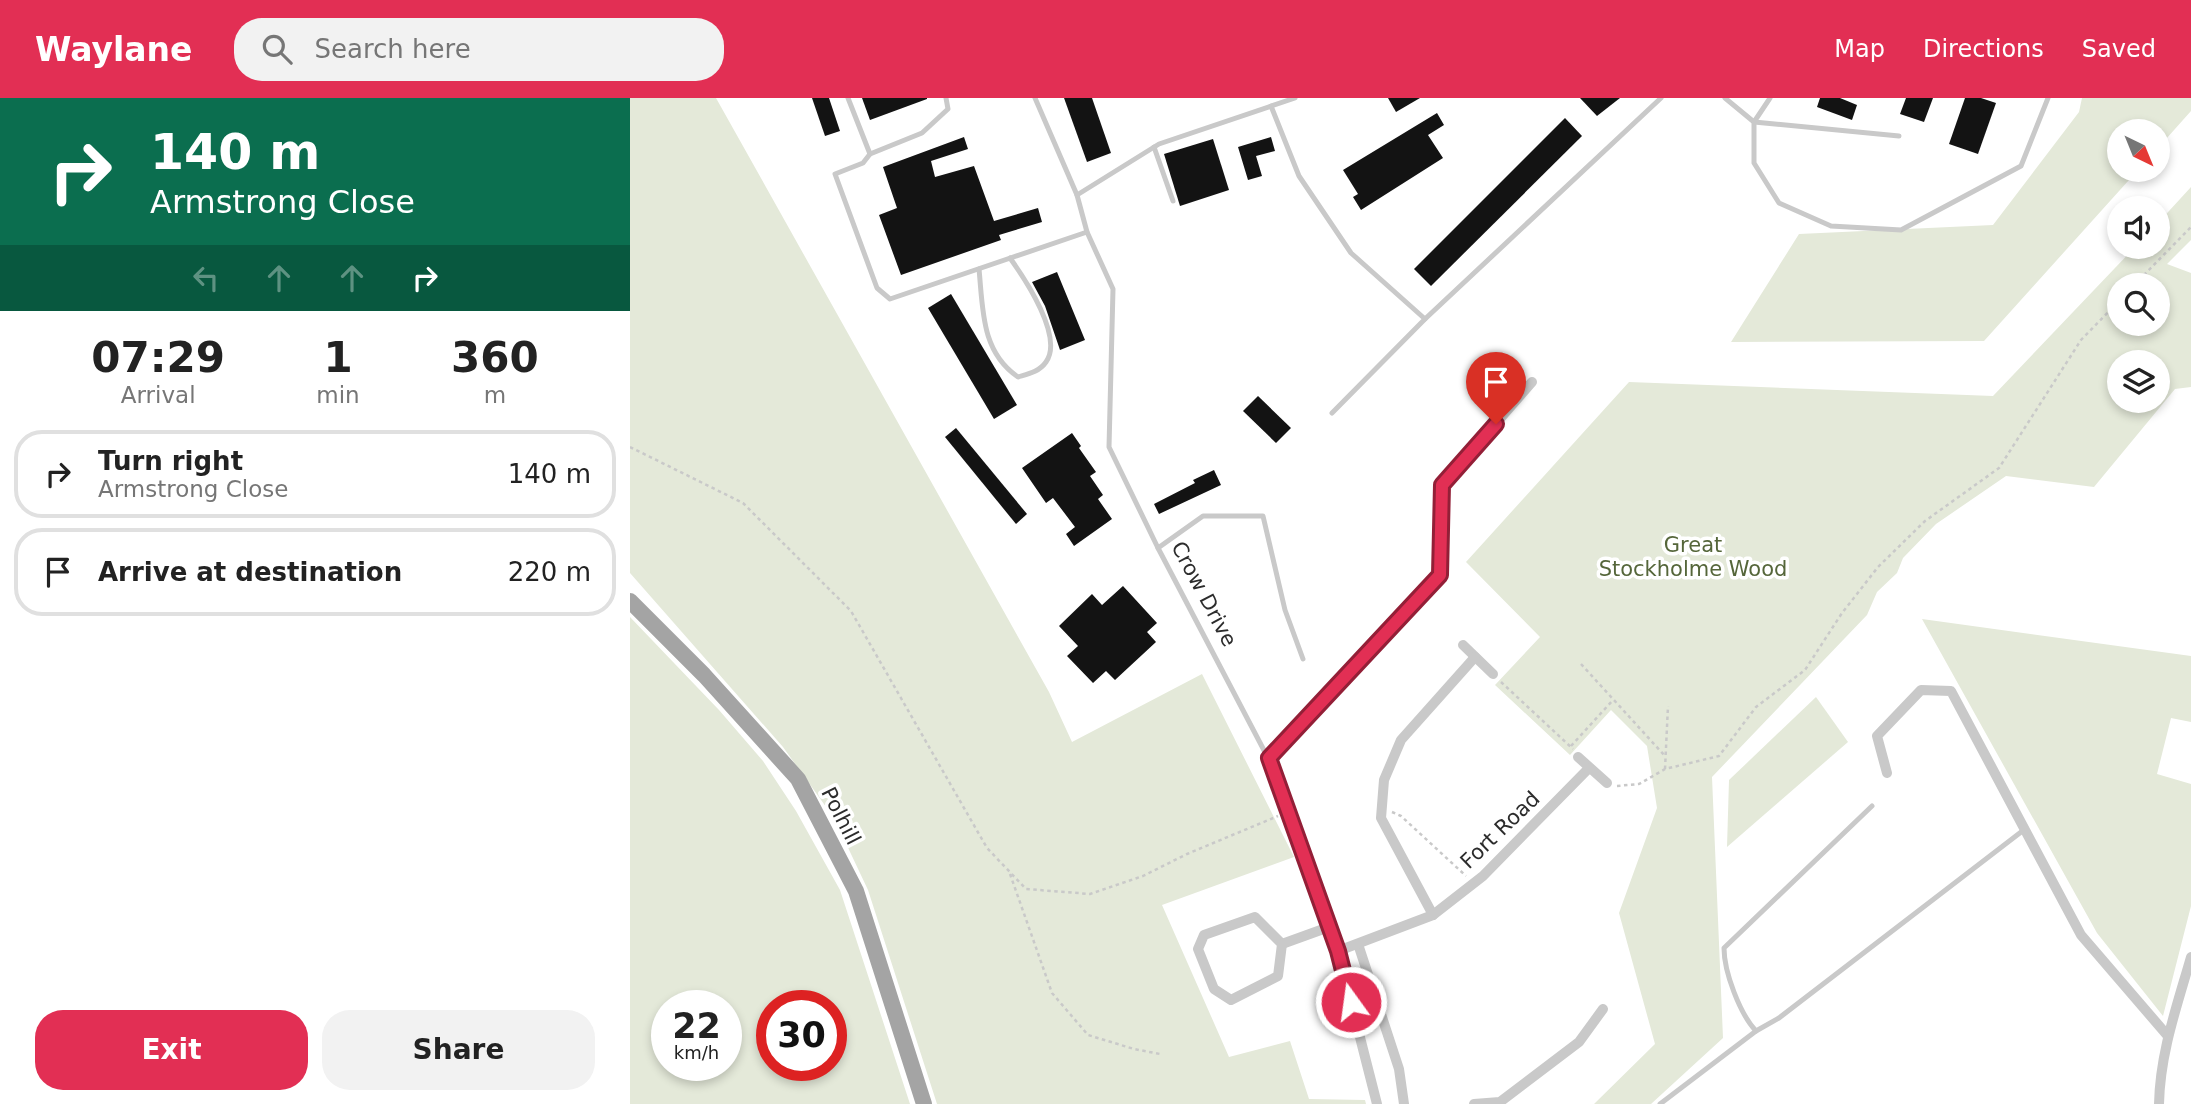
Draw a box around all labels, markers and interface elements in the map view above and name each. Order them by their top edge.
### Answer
search box [234,18,724,81]
text: Waylane [35,30,192,69]
icon: search [258,30,296,68]
text: Search here [314,34,471,64]
text: Map [1834,35,1885,63]
text: Directions [1923,35,2044,63]
text: Saved [2082,35,2156,63]
north arrow [2107,119,2170,182]
map controls [2107,119,2170,413]
text: 140 m [150,124,320,181]
icon: right [35,126,126,217]
text: Armstrong Close [150,183,415,221]
button: sound [2107,196,2170,259]
icon: left [187,259,225,297]
icon: ahead [260,259,298,297]
icon: ahead [333,259,371,297]
icon: right [406,259,444,297]
button: search [2107,273,2170,336]
text: 07:29 [91,333,225,382]
text: 1 [323,333,353,382]
text: 360 [451,333,539,382]
button: layers [2107,350,2170,413]
pin [1466,352,1526,424]
icon: arrive [1477,363,1515,401]
text: Arrival [121,382,196,408]
text: min [316,382,360,408]
text: m [484,382,506,408]
text: Turn right [98,446,243,476]
icon: right [39,455,77,493]
text: 140 m [508,459,591,489]
text: Armstrong Close [98,476,288,502]
park label: Great Stockholme Wood [1599,533,1787,581]
street label: Crow Drive [1166,537,1242,651]
icon: arrive [39,553,77,591]
text: Arrive at destination [98,557,402,587]
text: 220 m [508,557,591,587]
street label: Polhill [816,783,866,849]
street label: Fort Road [1456,786,1544,874]
position arrow [1314,965,1388,1039]
speed limit sign: 30 [756,990,847,1081]
text: 22 [672,1006,721,1046]
button: Exit [35,1010,308,1090]
button: Share [322,1010,595,1090]
text: km/h [674,1042,719,1063]

